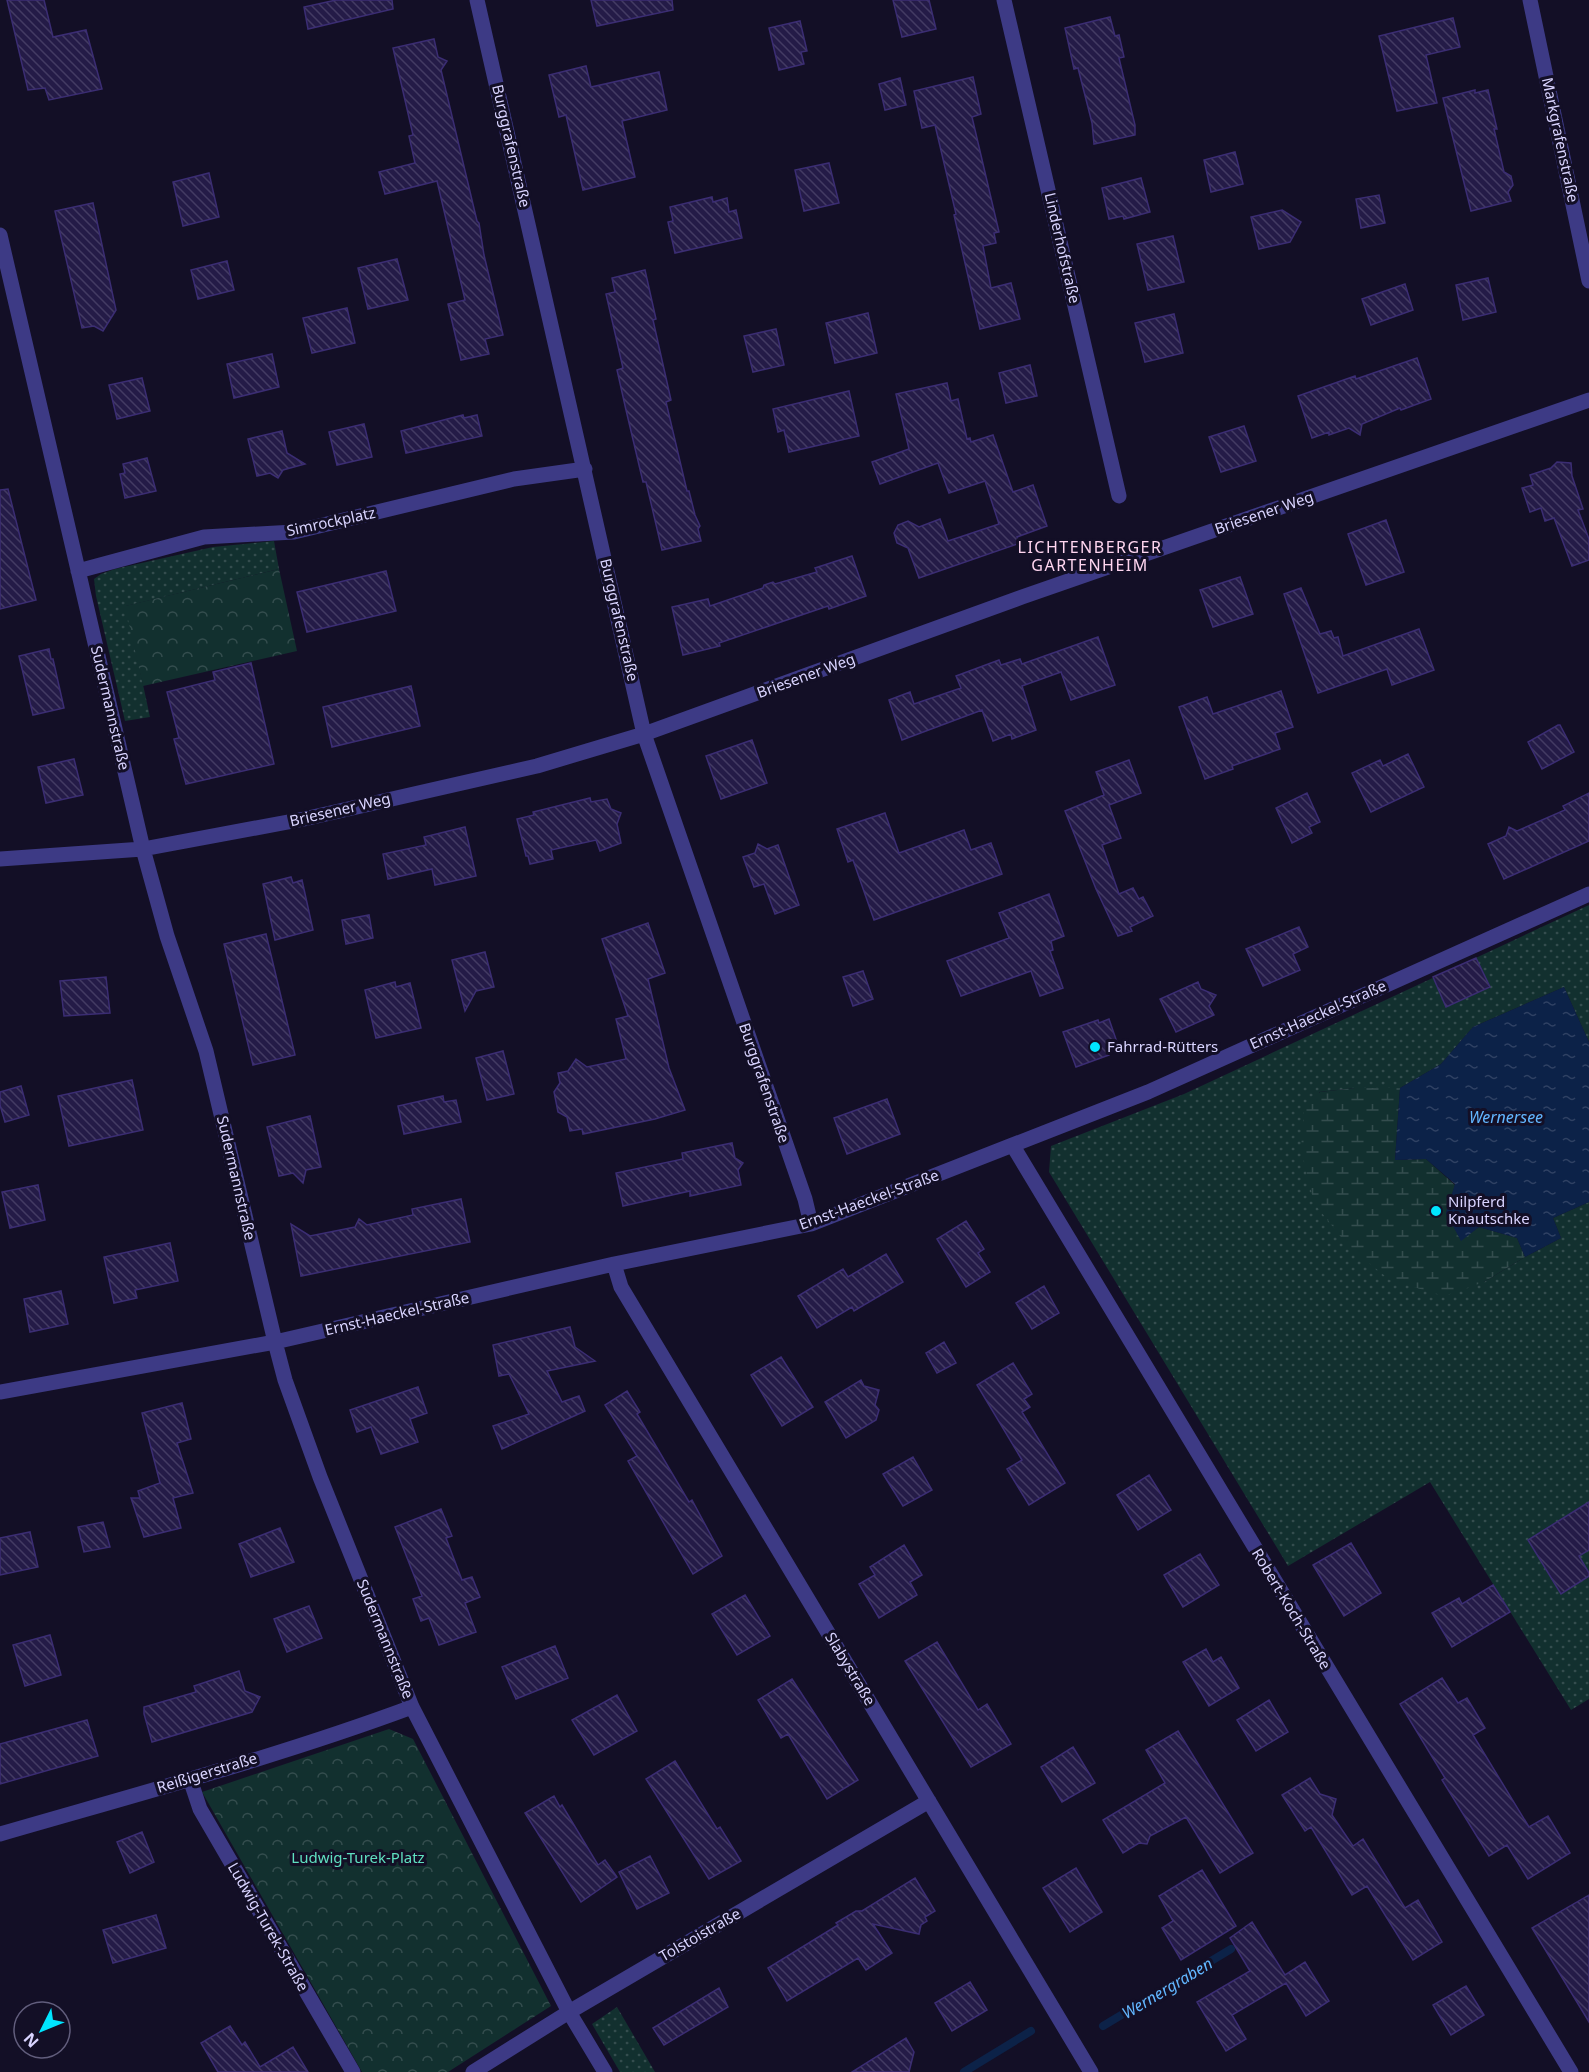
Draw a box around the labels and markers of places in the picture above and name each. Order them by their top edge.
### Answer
place label: Fahrrad-Rütters [1107,1036,1218,1056]
marker: Fahrrad-Rütters [1088,1040,1102,1054]
place label: Nilpferd Knautschke [1448,1191,1530,1228]
marker: Nilpferd Knautschke [1429,1204,1443,1218]

